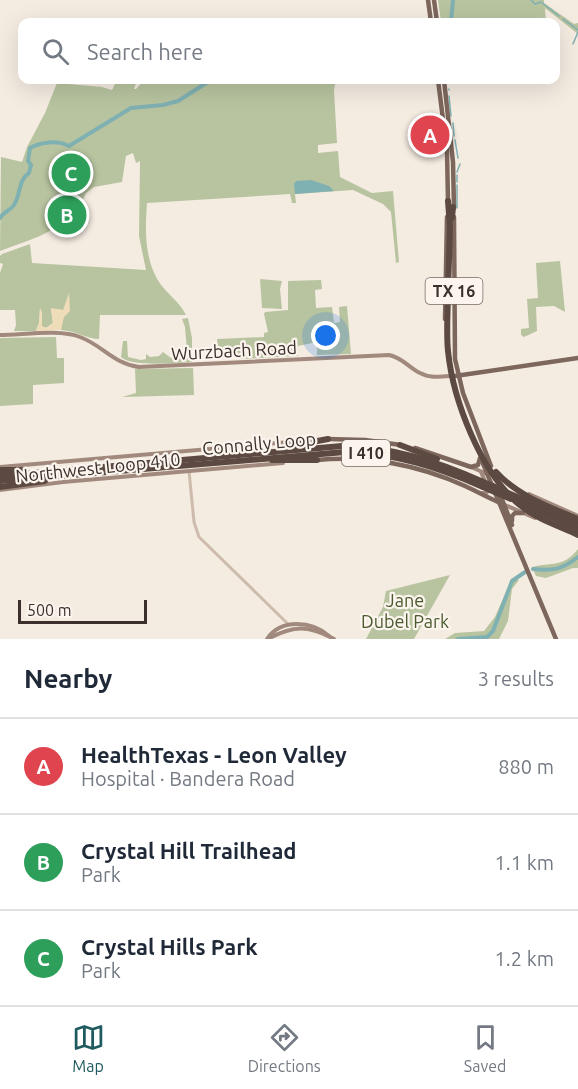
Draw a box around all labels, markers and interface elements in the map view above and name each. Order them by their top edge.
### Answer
search box [18,18,560,84]
icon: search [39,35,72,68]
text: Search here [87,39,203,64]
pin: A [410,112,450,158]
pin: C [52,150,90,195]
pin: B [48,192,86,238]
road number: TX 16 [426,278,482,304]
your location [311,321,340,350]
street label: Wurzbach Road [171,337,297,363]
street label: Connally Loop [201,428,317,458]
road number: I 410 [342,440,390,466]
street label: Northwest Loop 410 [15,448,181,486]
park label: Jane Dubel Park [361,590,449,631]
scale bar [18,597,147,624]
text: 500 m [27,601,72,619]
text: Nearby [24,664,112,693]
text: 3 results [478,667,554,690]
text: HealthTexas - Leon Valley [81,742,347,767]
text: A [36,755,51,778]
text: 880 m [498,755,554,778]
text: Hospital · Bandera Road [81,767,295,790]
text: Crystal Hill Trailhead [81,838,297,863]
text: B [37,851,50,874]
text: 1.1 km [495,851,554,874]
text: Park [81,863,121,886]
text: Crystal Hills Park [81,934,258,959]
text: C [37,947,50,970]
text: 1.2 km [495,947,554,970]
text: Park [81,959,121,982]
tab: Map [72,1021,105,1075]
tab: Directions [248,1021,321,1075]
tab: Saved [464,1021,506,1075]

